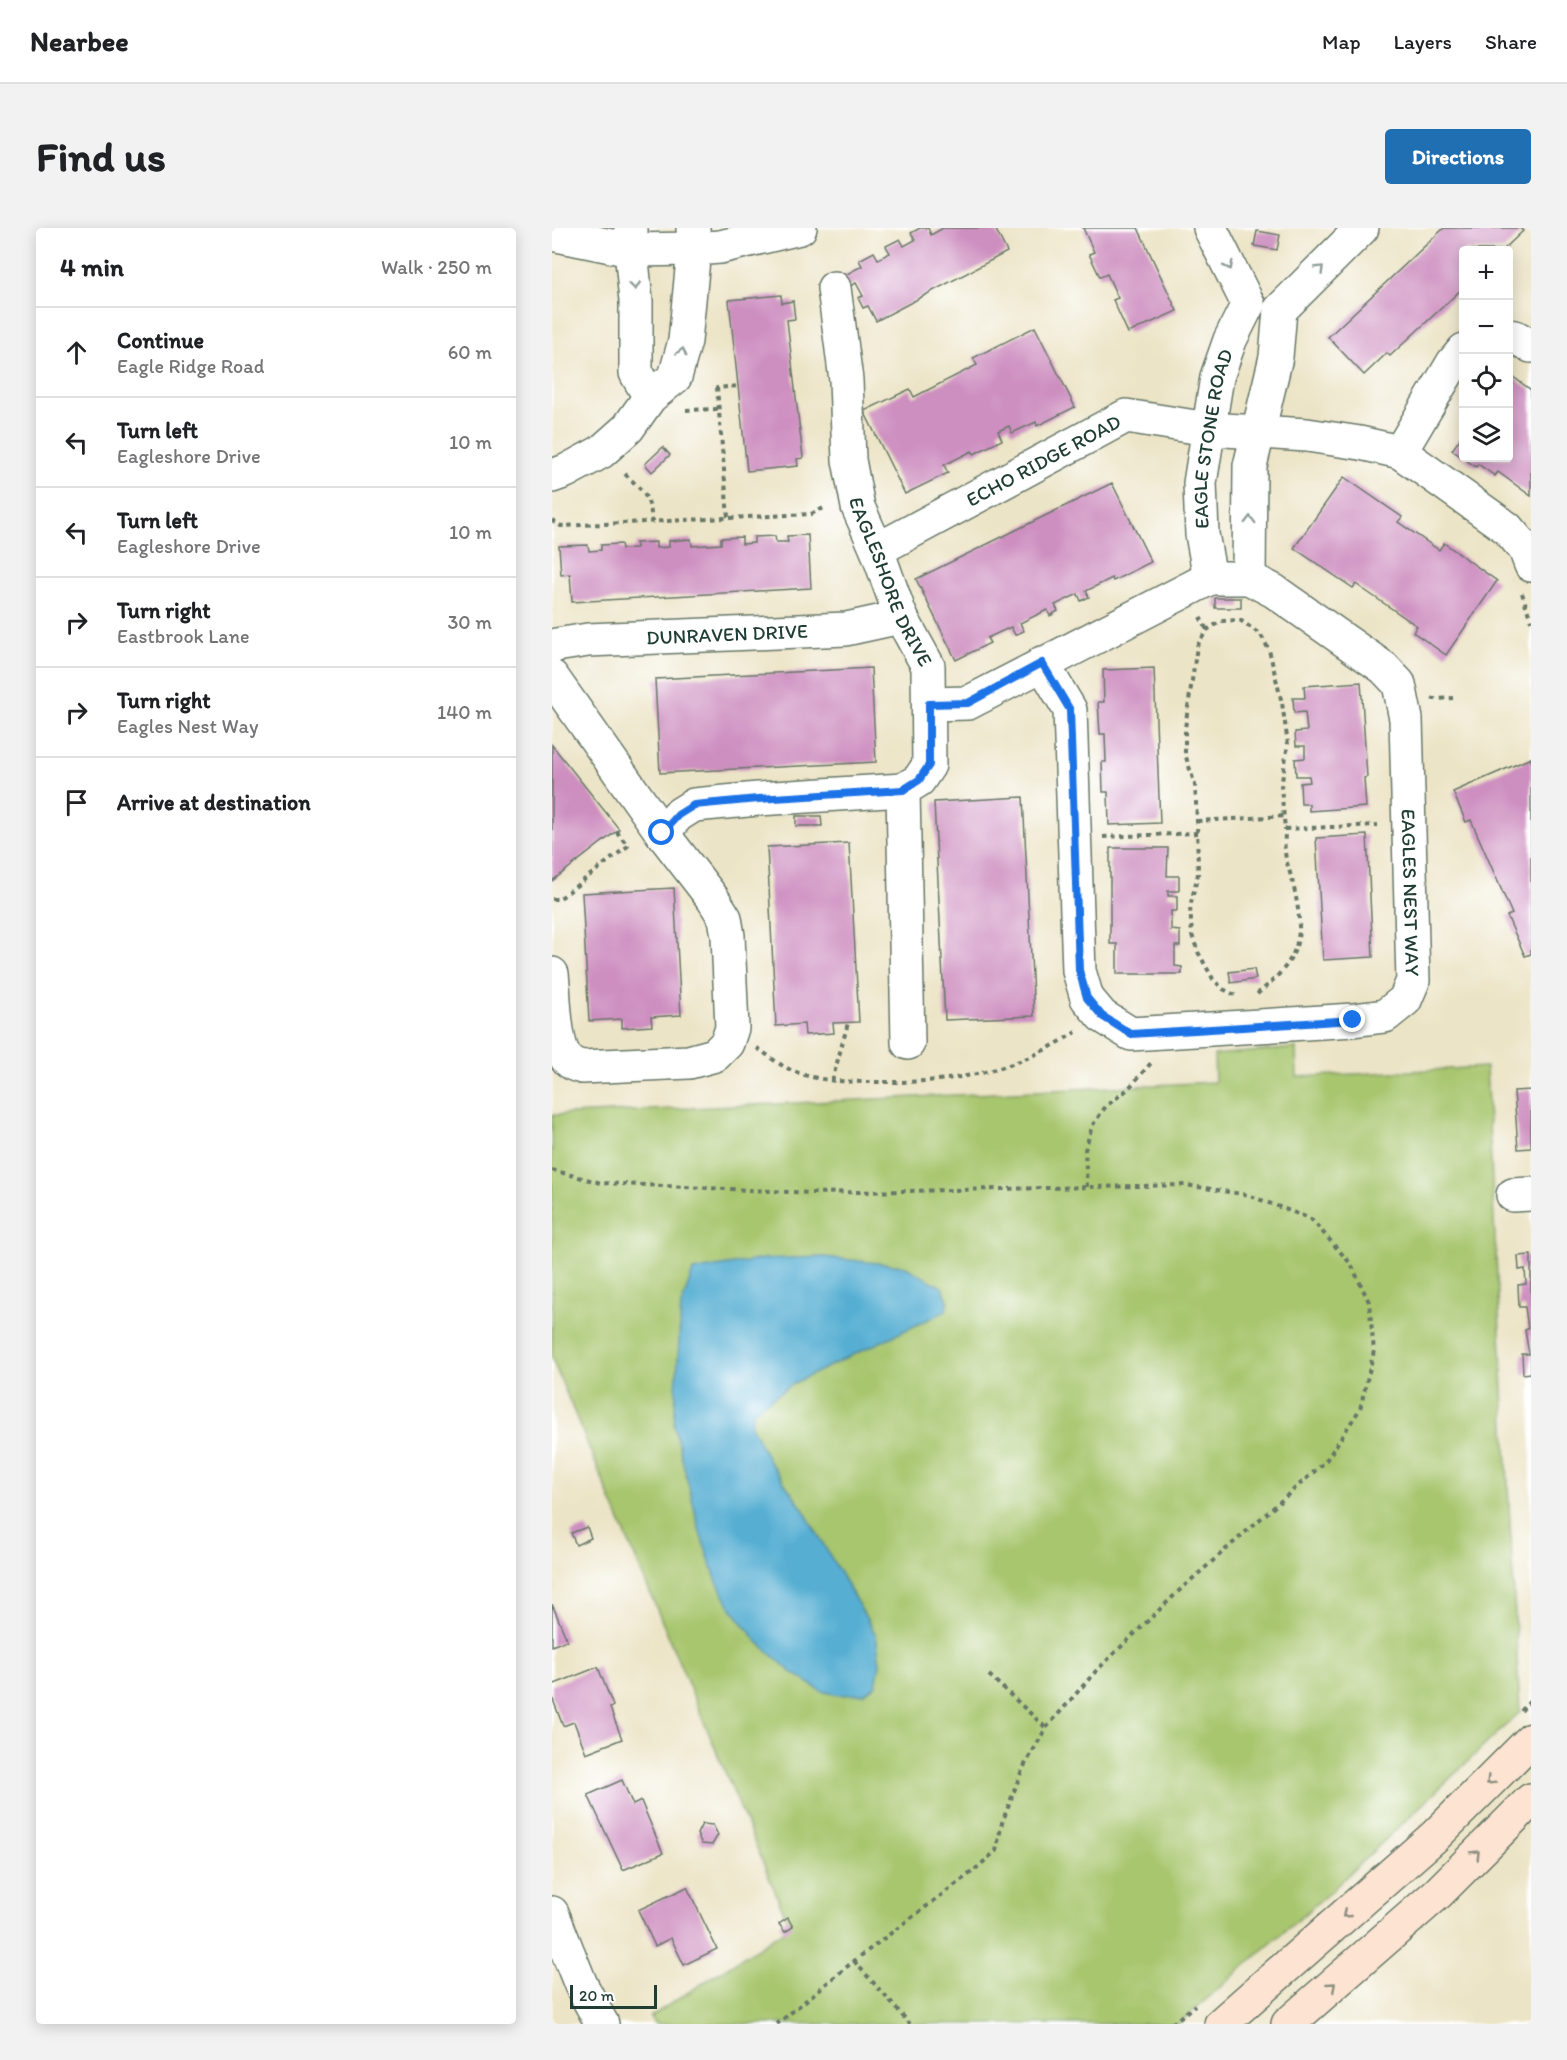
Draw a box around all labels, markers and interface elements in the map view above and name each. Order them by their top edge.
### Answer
text: Nearbee [30,24,129,58]
text: Map [1322,29,1361,54]
text: Layers [1394,29,1452,54]
text: Share [1485,29,1537,54]
button: Directions [1385,129,1531,184]
text: Find us [36,131,166,182]
map controls [1459,246,1513,462]
button: + [1459,246,1513,300]
text: 4 min [60,251,124,283]
text: Walk · 250 m [381,255,492,279]
one-way arrow [1221,260,1233,271]
one-way arrow [1313,265,1324,276]
one-way arrow [628,282,640,291]
button: − [1459,300,1513,354]
text: Continue [117,327,204,354]
icon: ahead [60,336,93,369]
text: 60 m [448,340,492,364]
street label: EAGLE STONE ROAD [1188,346,1238,529]
one-way arrow [675,347,687,358]
text: Eagle Ridge Road [117,354,264,378]
button: locate [1459,354,1513,408]
button: layers [1459,408,1513,462]
street label: ECHO RIDGE ROAD [962,409,1125,512]
text: Turn left [117,417,198,444]
icon: left [60,426,93,459]
text: 10 m [449,430,492,454]
text: Eagleshore Drive [117,444,261,468]
street label: EAGLESHORE DRIVE [844,495,938,670]
text: Turn left [117,507,198,534]
one-way arrow [1244,515,1256,524]
icon: left [60,516,93,549]
text: 10 m [449,520,492,544]
text: Eagleshore Drive [117,534,261,558]
text: Turn right [117,597,211,624]
icon: right [60,606,93,639]
text: 30 m [447,610,492,634]
street label: DUNRAVEN DRIVE [646,619,808,650]
text: Eastbrook Lane [117,624,250,648]
text: Turn right [117,687,211,714]
icon: right [60,696,93,729]
text: 140 m [437,700,492,724]
text: Eagles Nest Way [117,714,258,738]
icon: arrive [60,786,93,819]
text: Arrive at destination [117,789,311,816]
street label: EAGLES NEST WAY [1396,808,1425,977]
route start [648,819,674,845]
route end [1339,1006,1365,1032]
one-way arrow [1486,1774,1497,1785]
one-way arrow [1469,1851,1480,1862]
one-way arrow [1343,1907,1353,1918]
scale bar [570,1982,657,2010]
one-way arrow [1326,1982,1336,1993]
text: 20 m [579,1986,614,2005]

